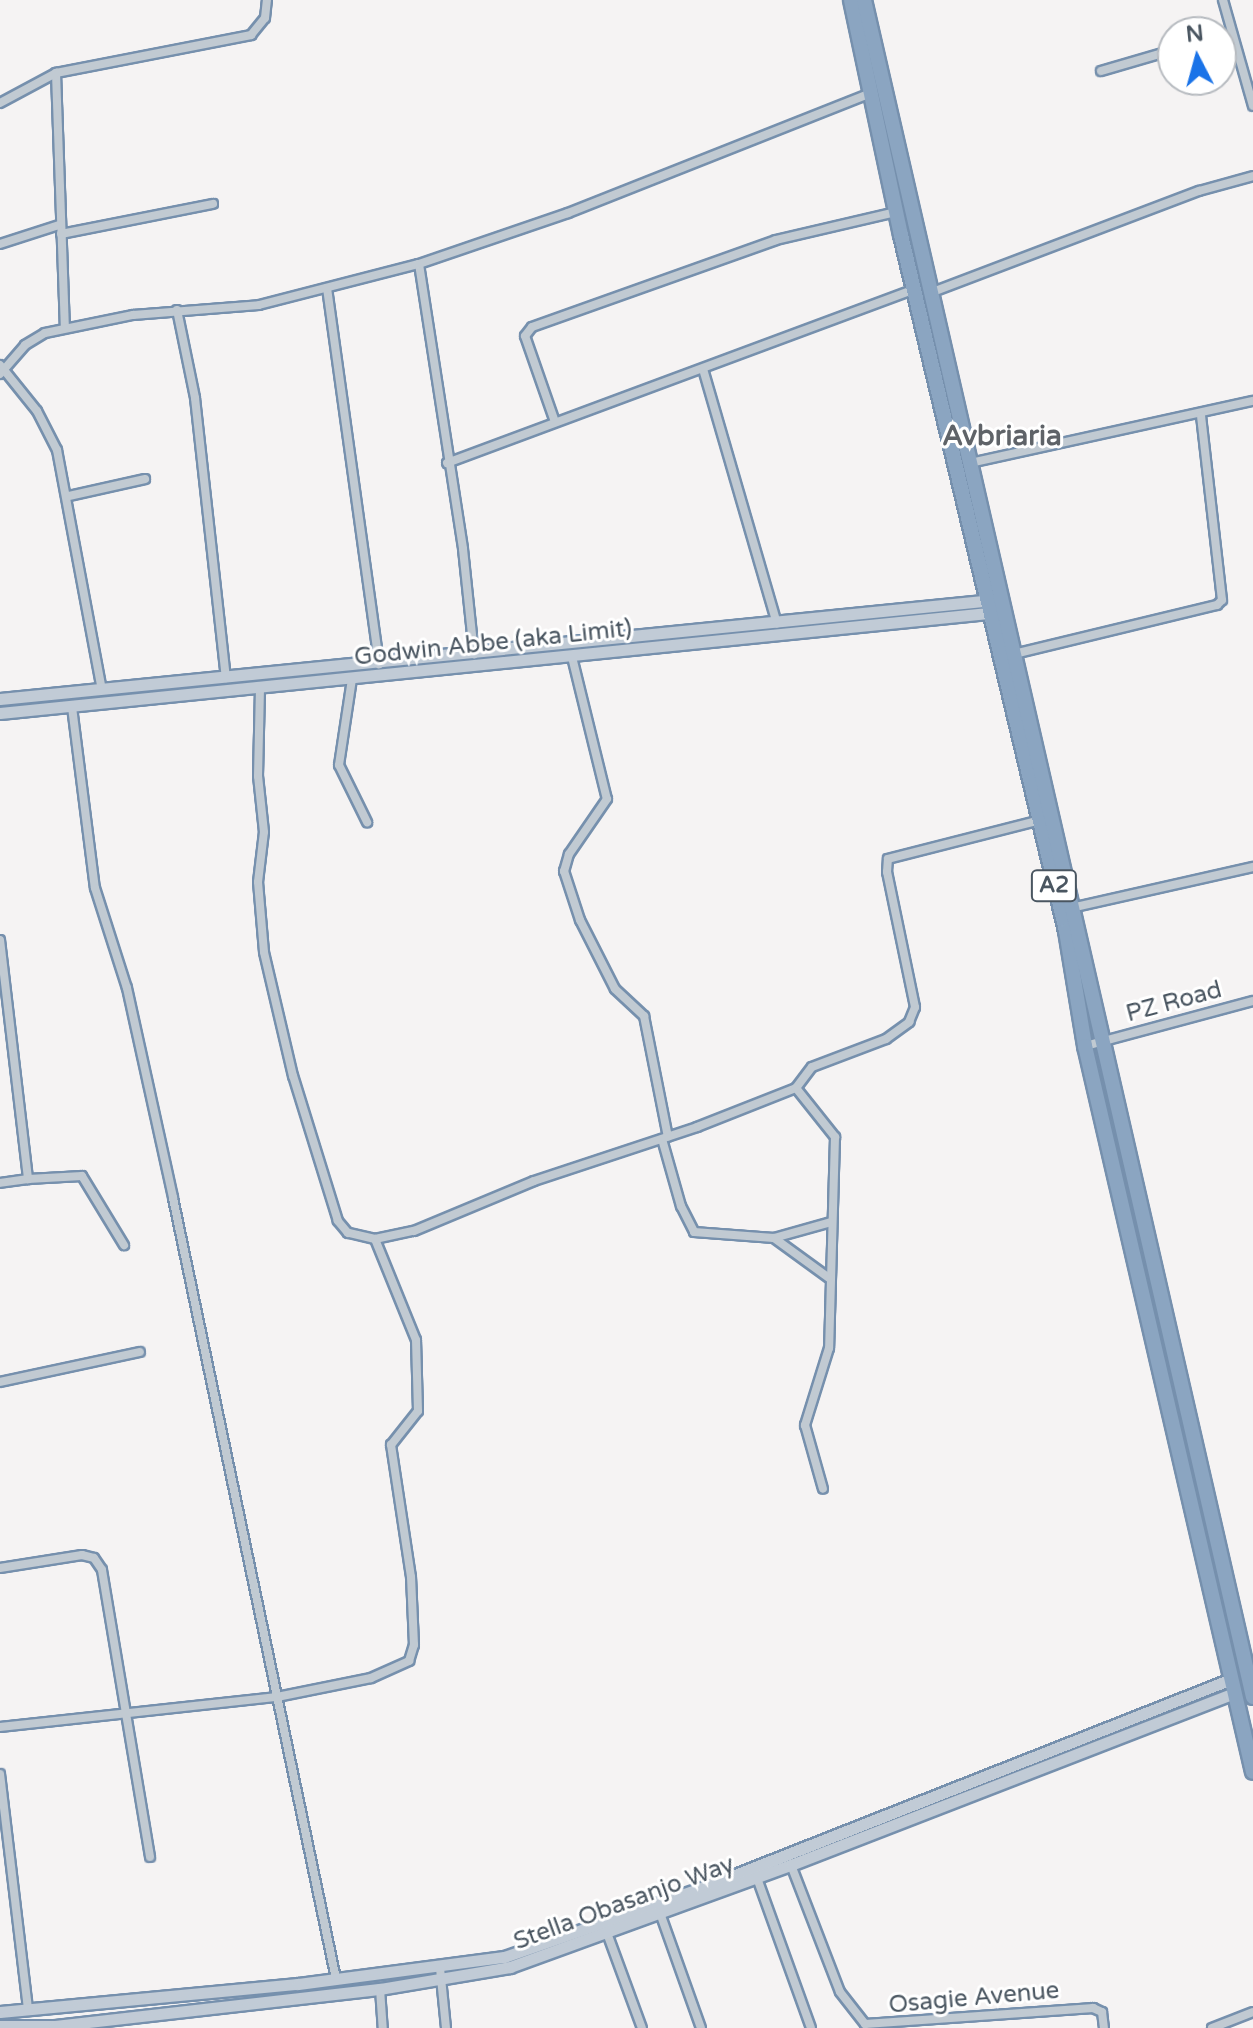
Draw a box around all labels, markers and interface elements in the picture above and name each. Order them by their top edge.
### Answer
north arrow [1157,16,1237,96]
text: N [1185,20,1205,48]
district label: Avbriaria [942,419,1062,453]
street label: Godwin Abbe (aka Limit) [353,614,633,672]
road number: A2 [1030,868,1078,904]
street label: PZ Road [1123,975,1225,1029]
street label: Stella Obasanjo Way [510,1850,738,1956]
street label: Osagie Avenue [887,1976,1061,2020]

